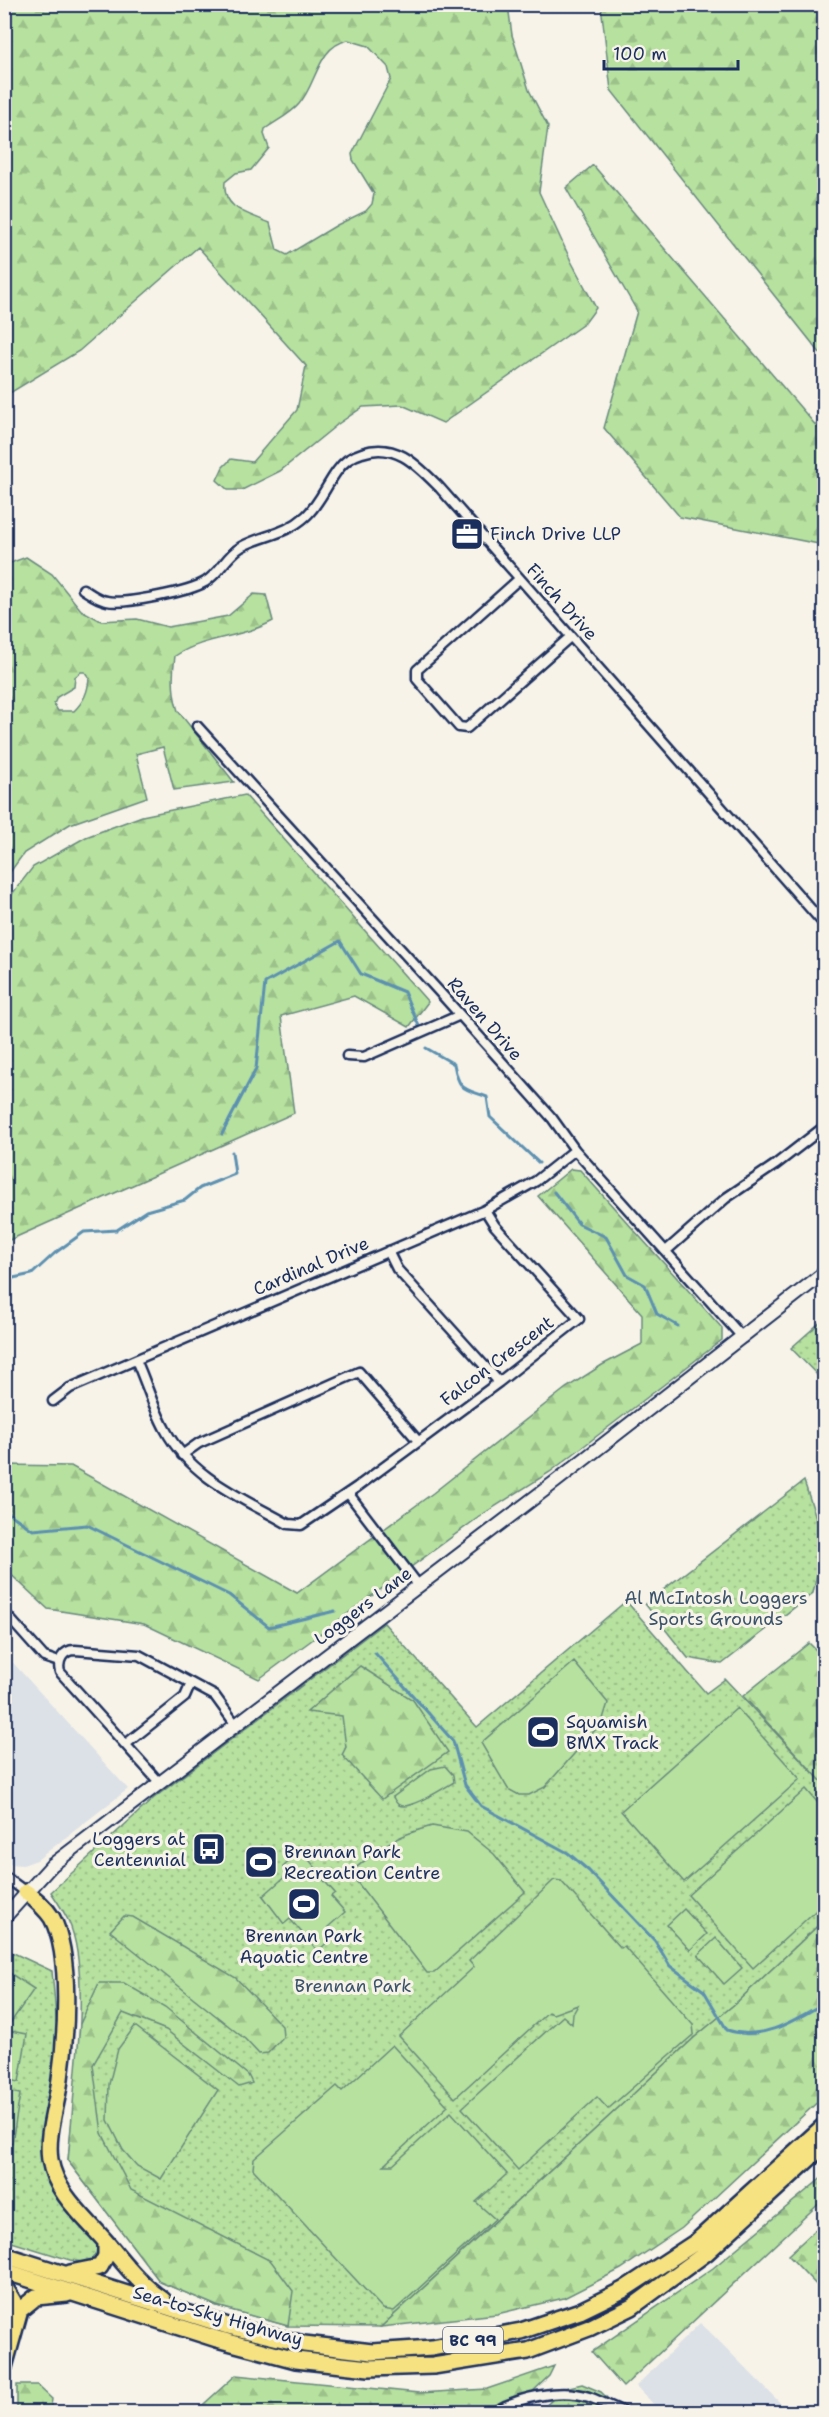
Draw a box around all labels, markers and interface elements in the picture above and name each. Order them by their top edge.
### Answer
scale bar [604,33,738,71]
text: 100 m [613,42,667,66]
office icon: Finch Drive LLP [449,516,485,552]
place label: Finch Drive LLP [490,522,621,546]
street label: Finch Drive [521,558,603,646]
street label: Raven Drive [442,972,528,1066]
street label: Cardinal Drive [249,1231,373,1301]
street label: Falcon Crescent [435,1310,559,1412]
street label: Loggers Lane [309,1561,417,1651]
park label: Al McIntosh Loggers Sports Grounds [624,1586,808,1631]
place label: Squamish BMX Track [566,1710,659,1755]
sports icon: Squamish BMX Track [525,1714,561,1750]
place label: Loggers at Centennial [92,1827,187,1872]
bus stop icon: Loggers at Centennial [191,1831,227,1867]
place label: Brennan Park Recreation Centre [284,1840,440,1885]
sports icon: Brennan Park Recreation Centre [243,1844,279,1880]
sports icon: Brennan Park Aquatic Centre [286,1886,322,1922]
place label: Brennan Park Aquatic Centre [239,1924,369,1969]
park label: Brennan Park [295,1974,412,1998]
street label: Sea-to-Sky Highway [130,2280,306,2352]
road number: BC 99 [443,2327,503,2353]

